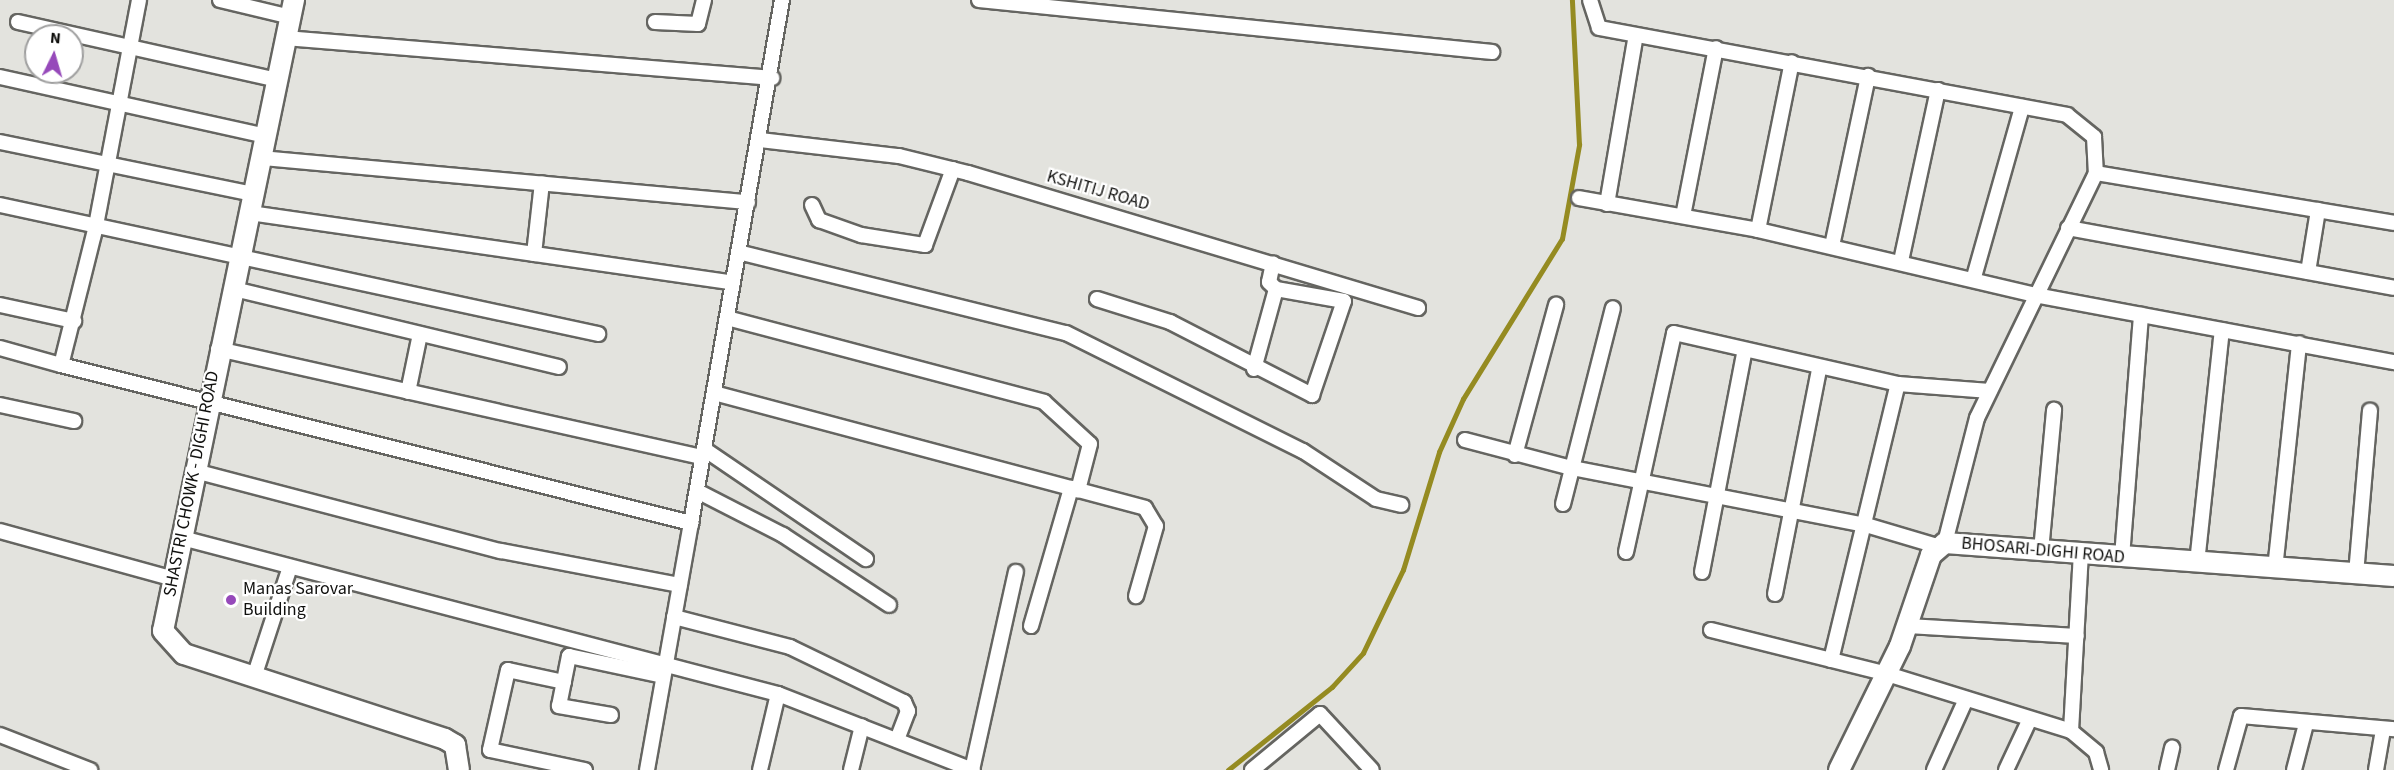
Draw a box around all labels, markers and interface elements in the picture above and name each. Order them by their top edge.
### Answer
north arrow [24,24,84,84]
text: N [49,27,62,49]
street label: KSHITIJ ROAD [1044,166,1152,216]
street label: SHASTRI CHOWK - DIGHI ROAD [159,369,225,599]
street label: BHOSARI-DIGHI ROAD [1960,533,2126,569]
place label: Manas Sarovar Building [243,579,353,622]
marker: Manas Sarovar Building [224,593,238,607]

